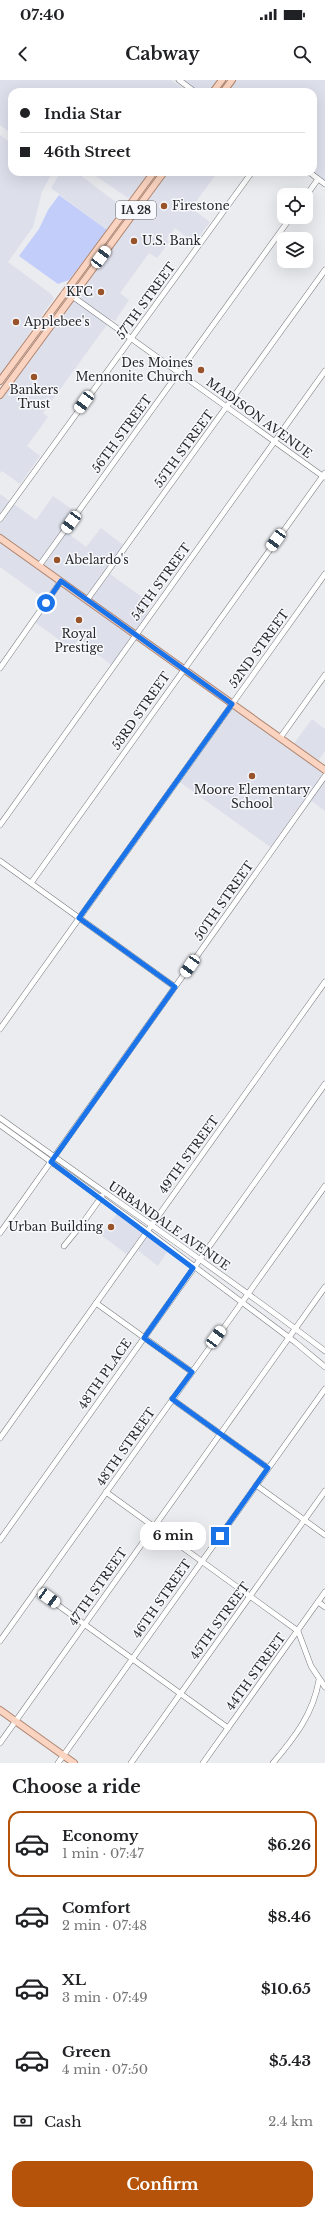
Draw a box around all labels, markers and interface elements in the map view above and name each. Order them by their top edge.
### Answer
text: 07:40 [20,5,65,24]
icon: back [12,43,34,65]
text: Cabway [125,43,200,65]
icon: search [291,43,313,65]
text: India Star [44,104,121,123]
text: 46th Street [44,142,131,161]
map controls [277,188,313,268]
button: locate [277,188,313,224]
place label: Firestone [172,198,230,213]
road number: IA 28 [116,201,156,219]
marker: Firestone [159,201,169,211]
button: layers [277,232,313,268]
place label: U.S. Bank [142,233,202,248]
marker: U.S. Bank [129,236,139,246]
car [89,244,113,270]
street label: 57TH STREET [113,259,179,342]
place label: KFC [66,284,93,299]
marker: KFC [96,287,106,297]
place label: Applebee's [23,314,90,329]
marker: Applebee's [11,317,21,327]
place label: Des Moines Mennonite Church [76,355,193,384]
marker: Des Moines Mennonite Church [196,365,206,375]
marker: Bankers Trust [29,372,39,382]
street label: MADISON AVENUE [204,374,315,461]
place label: Bankers Trust [9,382,59,411]
car [72,389,96,415]
street label: 56TH STREET [88,392,155,476]
street label: 55TH STREET [151,407,217,490]
car [59,509,83,535]
car [264,527,288,553]
street label: 54TH STREET [128,540,194,623]
place label: Abelardo's [64,552,129,567]
marker: Abelardo's [52,555,62,565]
route start [37,594,55,612]
street label: 52ND STREET [225,606,292,691]
marker: Royal Prestige [74,615,84,625]
place label: Royal Prestige [55,626,104,655]
street label: 53RD STREET [108,669,173,753]
marker: Moore Elementary School [247,771,257,781]
place label: Moore Elementary School [194,782,311,811]
street label: 50TH STREET [191,858,257,943]
car [178,953,202,979]
street label: 49TH STREET [155,1112,222,1197]
street label: URBANDALE AVENUE [106,1178,233,1274]
place label: Urban Building [8,1219,104,1234]
marker: Urban Building [106,1222,116,1232]
car [204,1324,228,1350]
street label: 48TH PLACE [75,1335,135,1412]
street label: 48TH STREET [93,1404,158,1489]
callout: 6 min [140,1522,206,1550]
text: 6 min [153,1527,193,1544]
route end [211,1527,229,1545]
street label: 47TH STREET [65,1545,130,1628]
street label: 46TH STREET [129,1556,195,1641]
street label: 45TH STREET [187,1579,253,1662]
car [36,1586,62,1610]
street label: 44TH STREET [223,1630,289,1713]
text: Choose a ride [12,1776,141,1798]
icon: car [14,1826,50,1862]
text: Economy [62,1826,139,1845]
text: $6.26 [267,1835,311,1854]
text: 1 min · 07:47 [62,1845,144,1862]
icon: car [14,1898,50,1934]
text: Comfort [62,1898,130,1917]
text: $8.46 [268,1907,311,1926]
text: 2 min · 07:48 [62,1917,147,1934]
icon: car [14,1970,50,2006]
text: XL [62,1970,86,1989]
text: $10.65 [261,1979,311,1998]
text: 3 min · 07:49 [62,1989,148,2006]
icon: car [14,2042,50,2078]
text: Green [62,2042,111,2061]
text: $5.43 [269,2051,311,2070]
text: 4 min · 07:50 [62,2061,148,2078]
icon: cash [12,2110,34,2132]
text: Cash [44,2112,81,2131]
text: 2.4 km [268,2113,313,2130]
button: Confirm [12,2161,313,2207]

